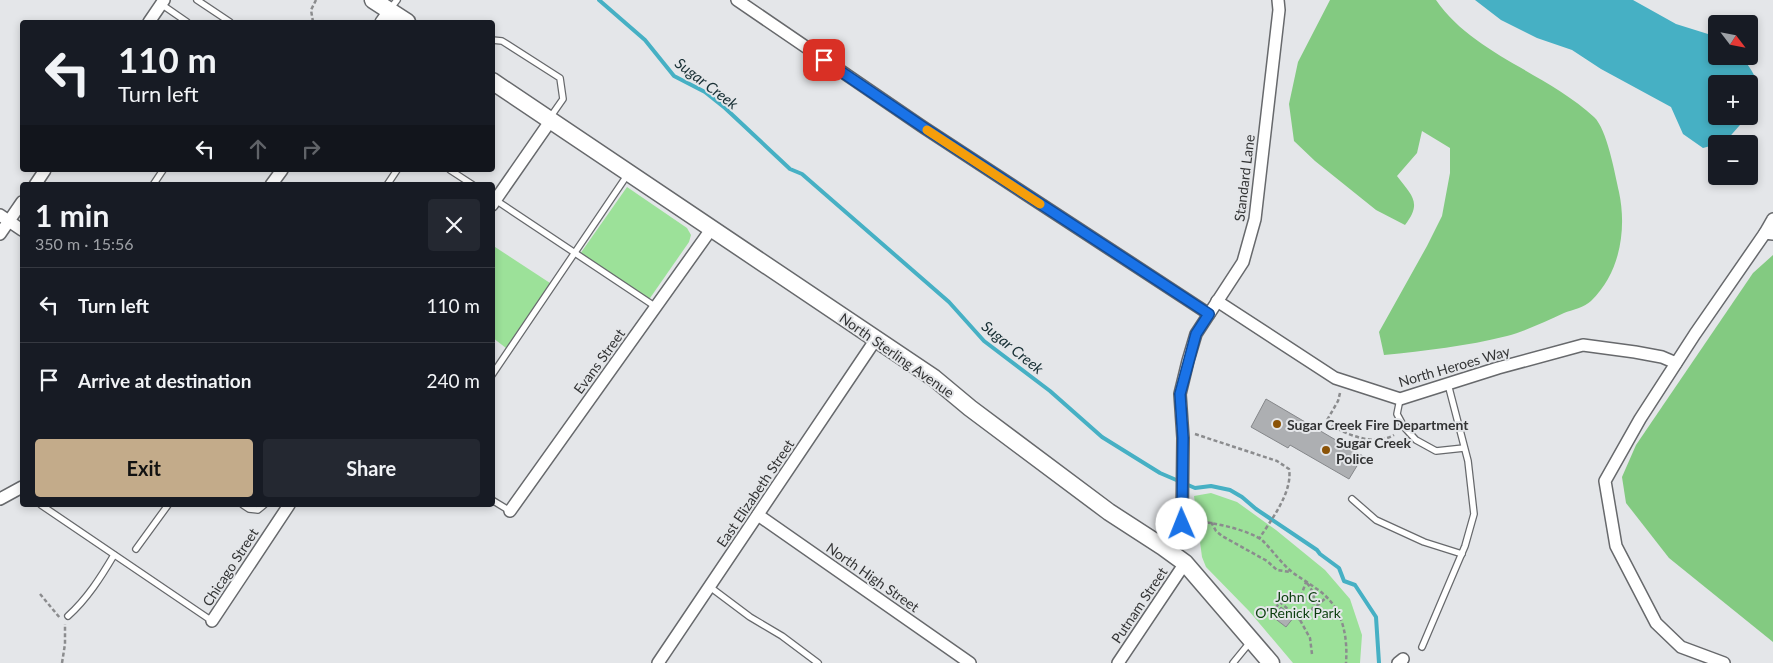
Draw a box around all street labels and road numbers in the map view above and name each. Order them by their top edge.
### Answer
street label: Standard Lane [1230,134,1258,222]
street label: North Sterling Avenue [836,309,958,401]
street label: Evans Street [570,325,628,397]
street label: North Heroes Way [1396,342,1512,390]
street label: East Elizabeth Street [713,436,797,550]
street label: Chicago Street [198,525,262,609]
street label: North High Street [823,539,923,615]
street label: Putnam Street [1107,564,1171,646]

